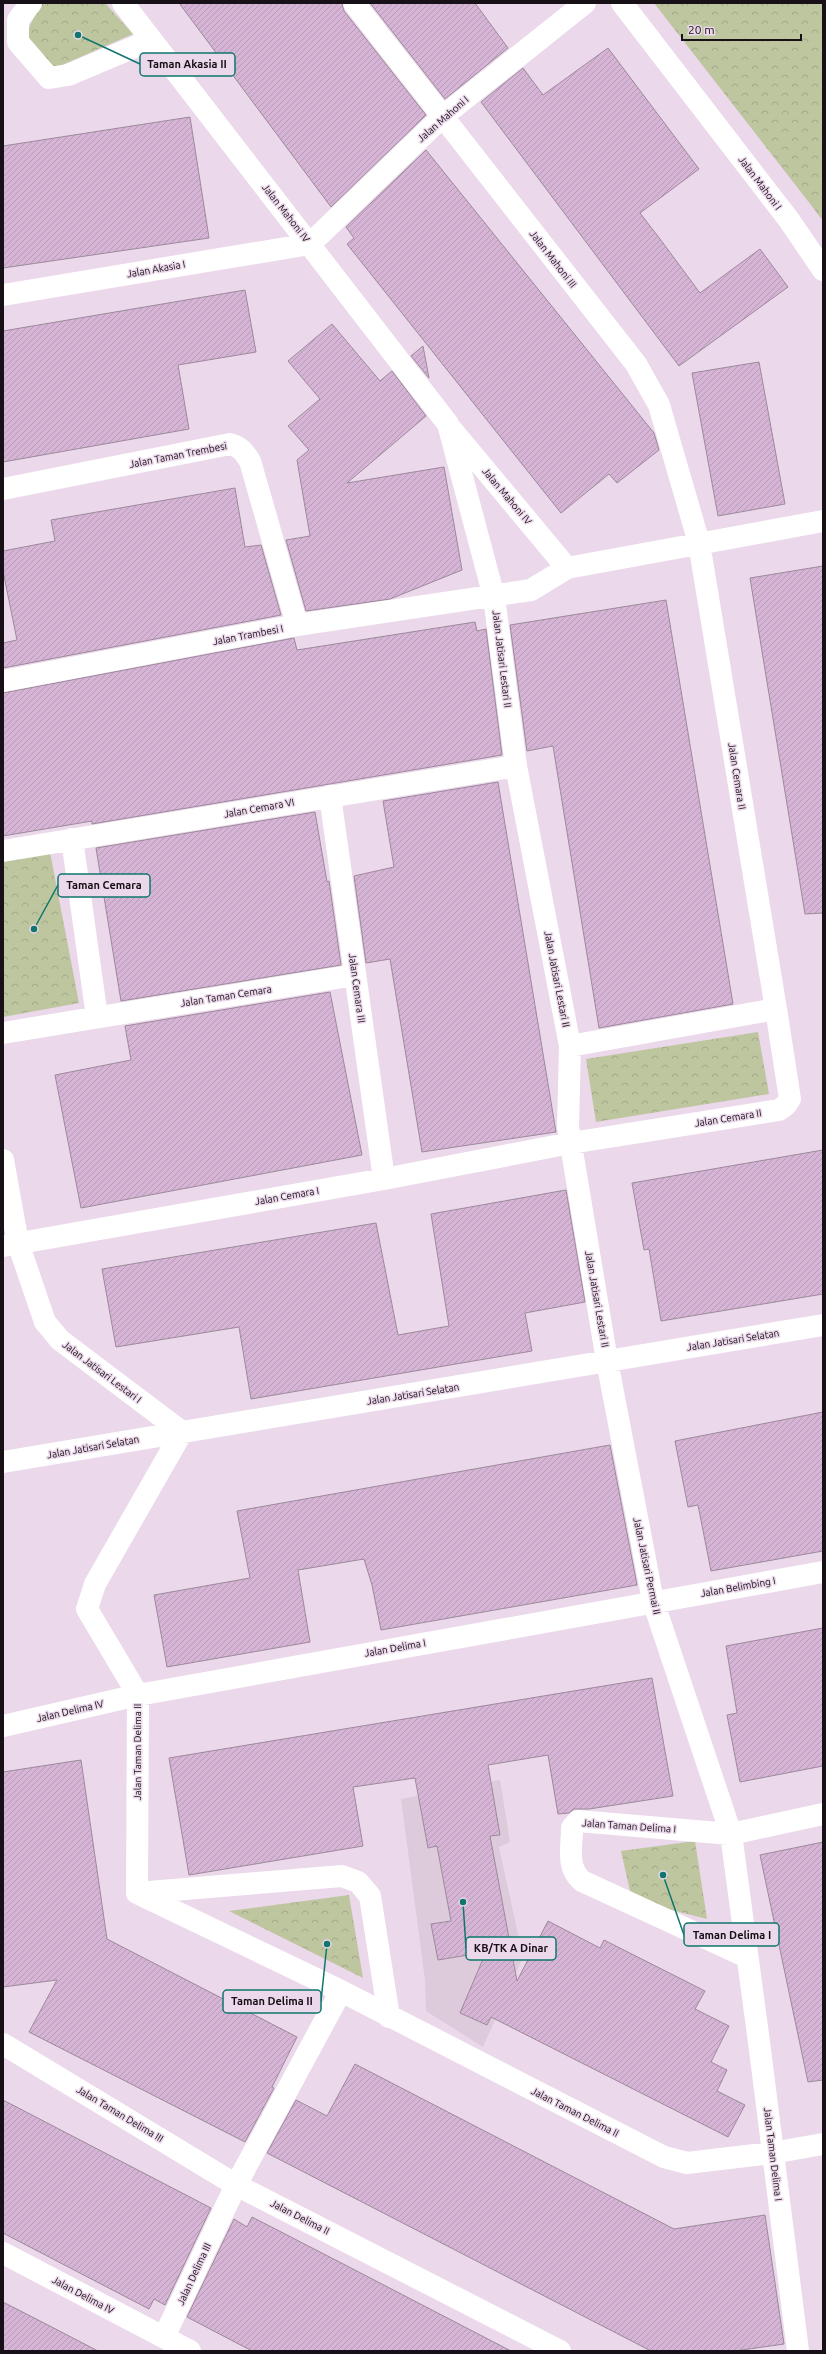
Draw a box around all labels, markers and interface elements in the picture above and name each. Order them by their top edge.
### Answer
scale bar [682,16,801,42]
text: 20 m [688,23,715,36]
callout: Taman Akasia II [140,53,235,76]
text: Taman Akasia II [147,58,227,70]
street label: Jalan Mahoni I [415,94,471,144]
street label: Jalan Mahoni I [736,154,784,212]
street label: Jalan Mahoni IV [260,182,312,245]
street label: Jalan Mahoni III [527,228,579,290]
street label: Jalan Akasia I [126,258,186,280]
street label: Jalan Taman Trembesi [128,440,228,470]
street label: Jalan Mahoni IV [480,465,534,527]
street label: Jalan Jatisari Lestari II [491,610,513,708]
street label: Jalan Trambesi I [212,623,284,647]
street label: Jalan Cemara II [726,742,748,810]
street label: Jalan Cemara VI [223,796,295,820]
callout: Taman Cemara [58,874,150,897]
text: Taman Cemara [66,879,142,891]
street label: Jalan Jatisari Lestari II [542,930,572,1028]
street label: Jalan Cemara III [347,953,367,1023]
street label: Jalan Taman Cemara [180,983,272,1009]
street label: Jalan Cemara II [694,1107,762,1129]
street label: Jalan Cemara I [254,1185,320,1207]
street label: Jalan Jatisari Lestari II [583,1250,611,1348]
street label: Jalan Jatisari Selatan [686,1327,780,1353]
street label: Jalan Jatisari Lestari I [61,1339,143,1405]
street label: Jalan Jatisari Selatan [366,1381,460,1407]
street label: Jalan Jatisari Selatan [46,1433,140,1461]
street label: Jalan Jatisari Permai II [631,1516,663,1616]
street label: Jalan Belimbing I [700,1575,776,1599]
street label: Jalan Delima I [363,1637,427,1659]
street label: Jalan Delima IV [35,1698,105,1724]
street label: Jalan Taman Delima II [132,1704,143,1800]
street label: Jalan Taman Delima I [582,1817,676,1835]
callout: Taman Delima I [684,1923,779,1946]
text: Taman Delima I [693,1929,771,1941]
callout: KB/TK A Dinar [466,1937,556,1960]
text: KB/TK A Dinar [474,1942,549,1954]
callout: Taman Delima II [223,1990,321,2013]
text: Taman Delima II [231,1995,313,2007]
street label: Jalan Taman Delima III [75,2084,165,2144]
street label: Jalan Taman Delima II [529,2085,621,2139]
street label: Jalan Taman Delima I [762,2107,784,2201]
street label: Jalan Delima II [269,2197,331,2237]
street label: Jalan Delima III [175,2241,213,2307]
street label: Jalan Delima IV [50,2274,116,2316]

